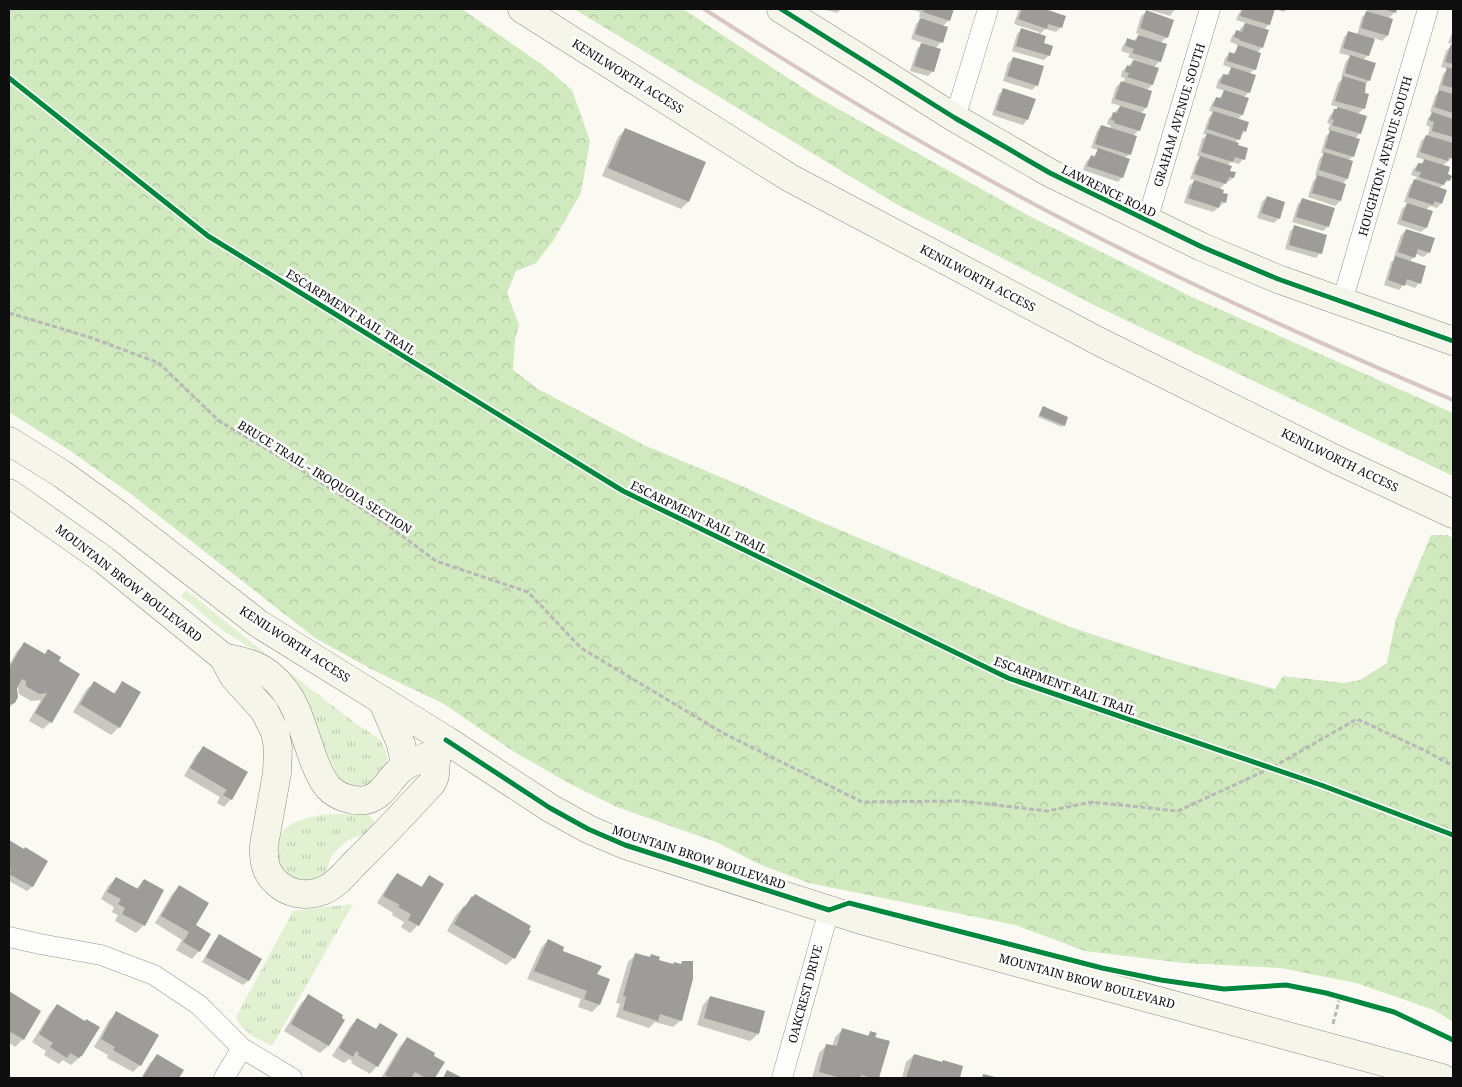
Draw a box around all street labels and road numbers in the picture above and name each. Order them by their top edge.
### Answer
street label: KENILWORTH ACCESS [569,35,687,117]
street label: GRAHAM AVENUE SOUTH [1149,41,1209,189]
street label: HOUGHTON AVENUE SOUTH [1354,74,1416,238]
street label: LAWRENCE ROAD [1059,161,1160,221]
street label: KENILWORTH ACCESS [917,240,1039,316]
street label: ESCARPMENT RAIL TRAIL [283,265,419,359]
street label: BRUCE TRAIL - IROQUOIA SECTION [235,416,415,538]
street label: KENILWORTH ACCESS [1278,424,1402,496]
street label: ESCARPMENT RAIL TRAIL [628,476,770,558]
street label: MOUNTAIN BROW BOULEVARD [52,520,206,646]
street label: KENILWORTH ACCESS [236,602,354,686]
street label: ESCARPMENT RAIL TRAIL [992,652,1138,720]
street label: MOUNTAIN BROW BOULEVARD [610,821,788,893]
street label: OAKCREST DRIVE [784,943,826,1045]
street label: MOUNTAIN BROW BOULEVARD [997,949,1177,1013]

